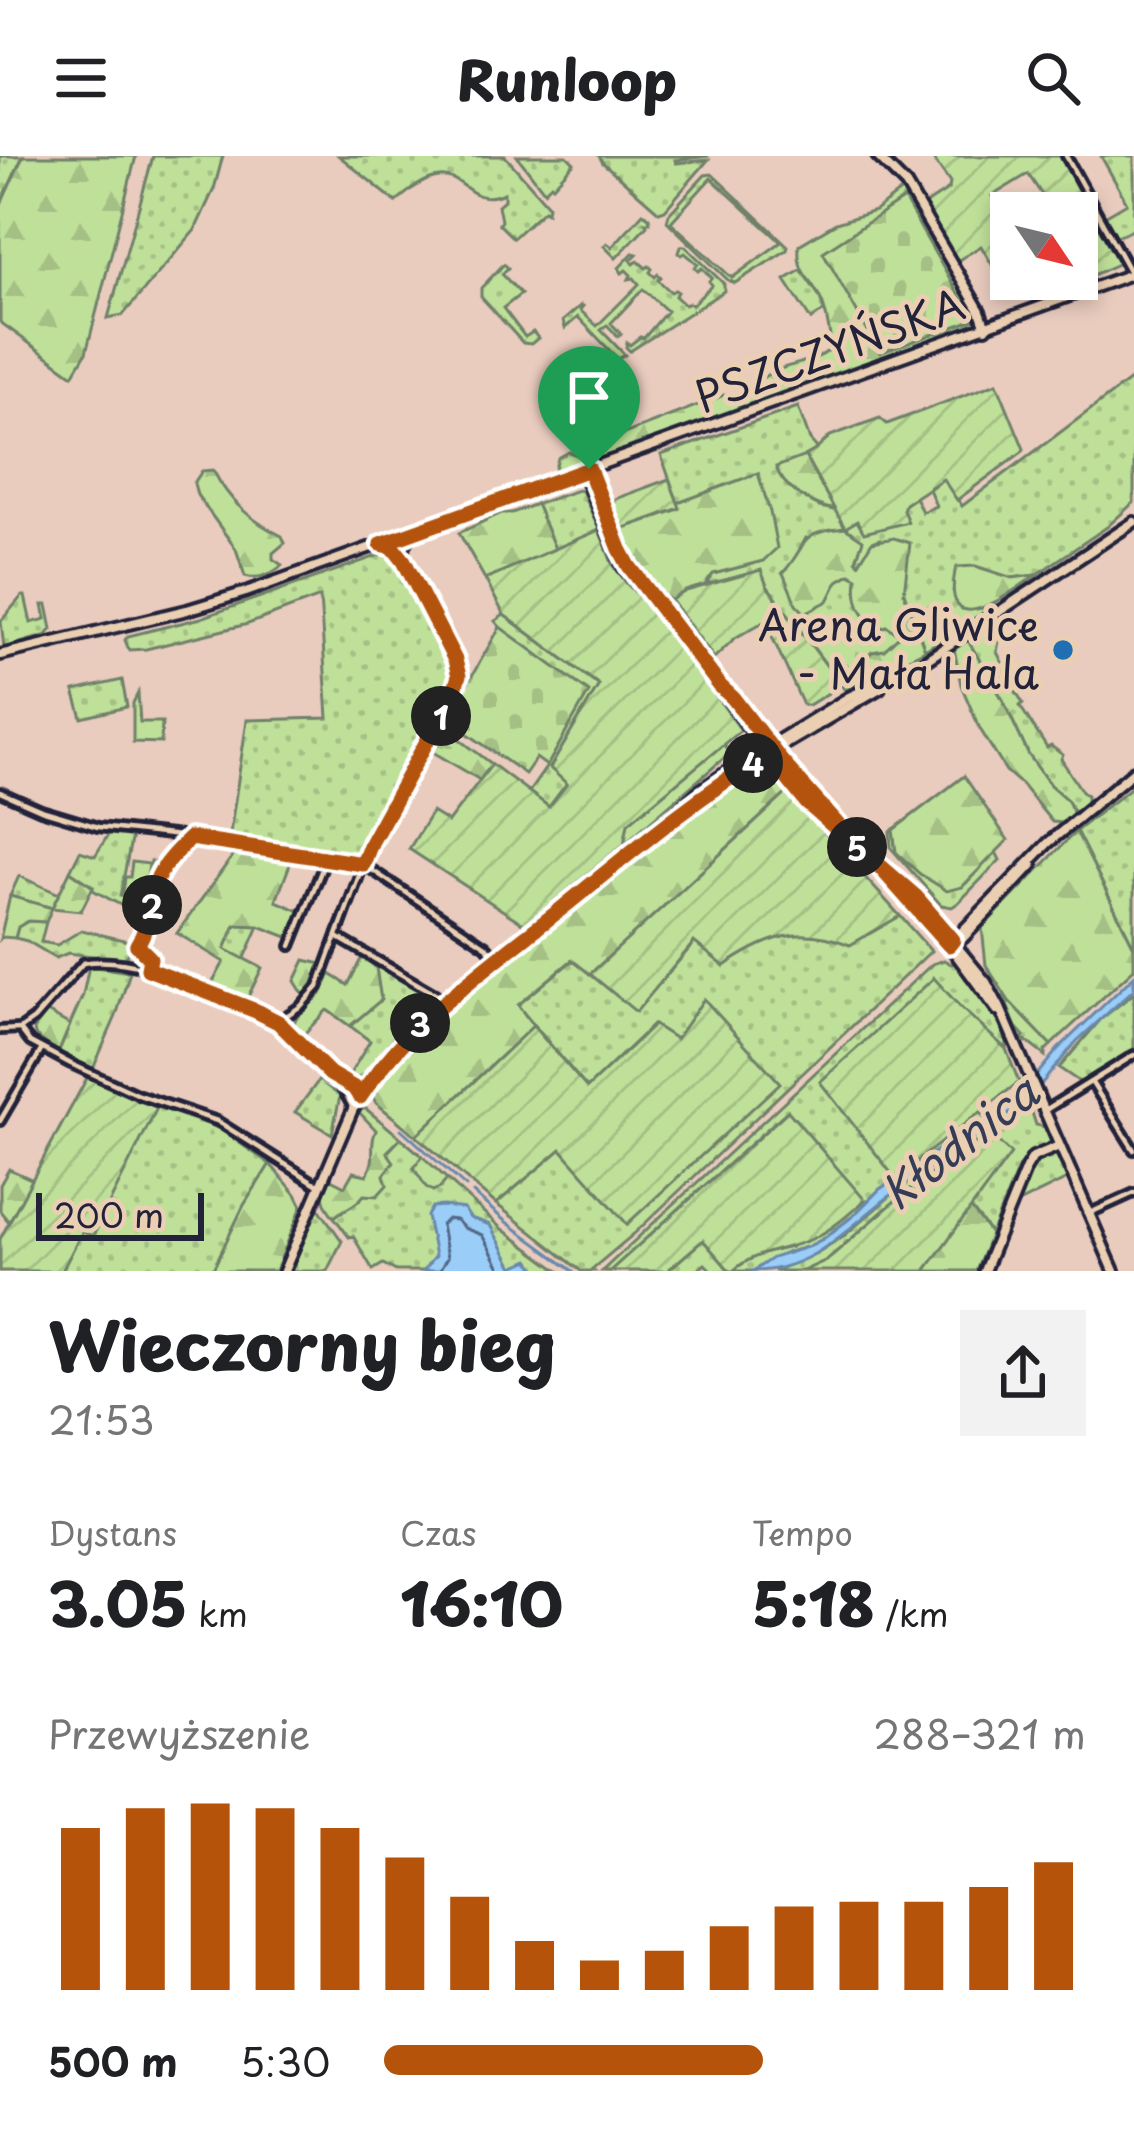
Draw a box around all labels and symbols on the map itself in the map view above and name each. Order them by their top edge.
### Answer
north arrow [990,192,1098,300]
street label: PSZCZYŃSKA [686,271,973,427]
pin [538,346,640,469]
place label: Arena Gliwice - Mała Hala [758,592,1040,703]
marker: Arena Gliwice - Mała Hala [1050,637,1076,663]
pin: 1 [411,686,471,746]
pin: 4 [723,733,783,793]
pin: 5 [827,817,887,877]
pin: 2 [122,875,182,935]
pin: 3 [390,993,450,1053]
water label: Kłodnica [865,1056,1053,1224]
scale bar [36,1187,204,1240]

